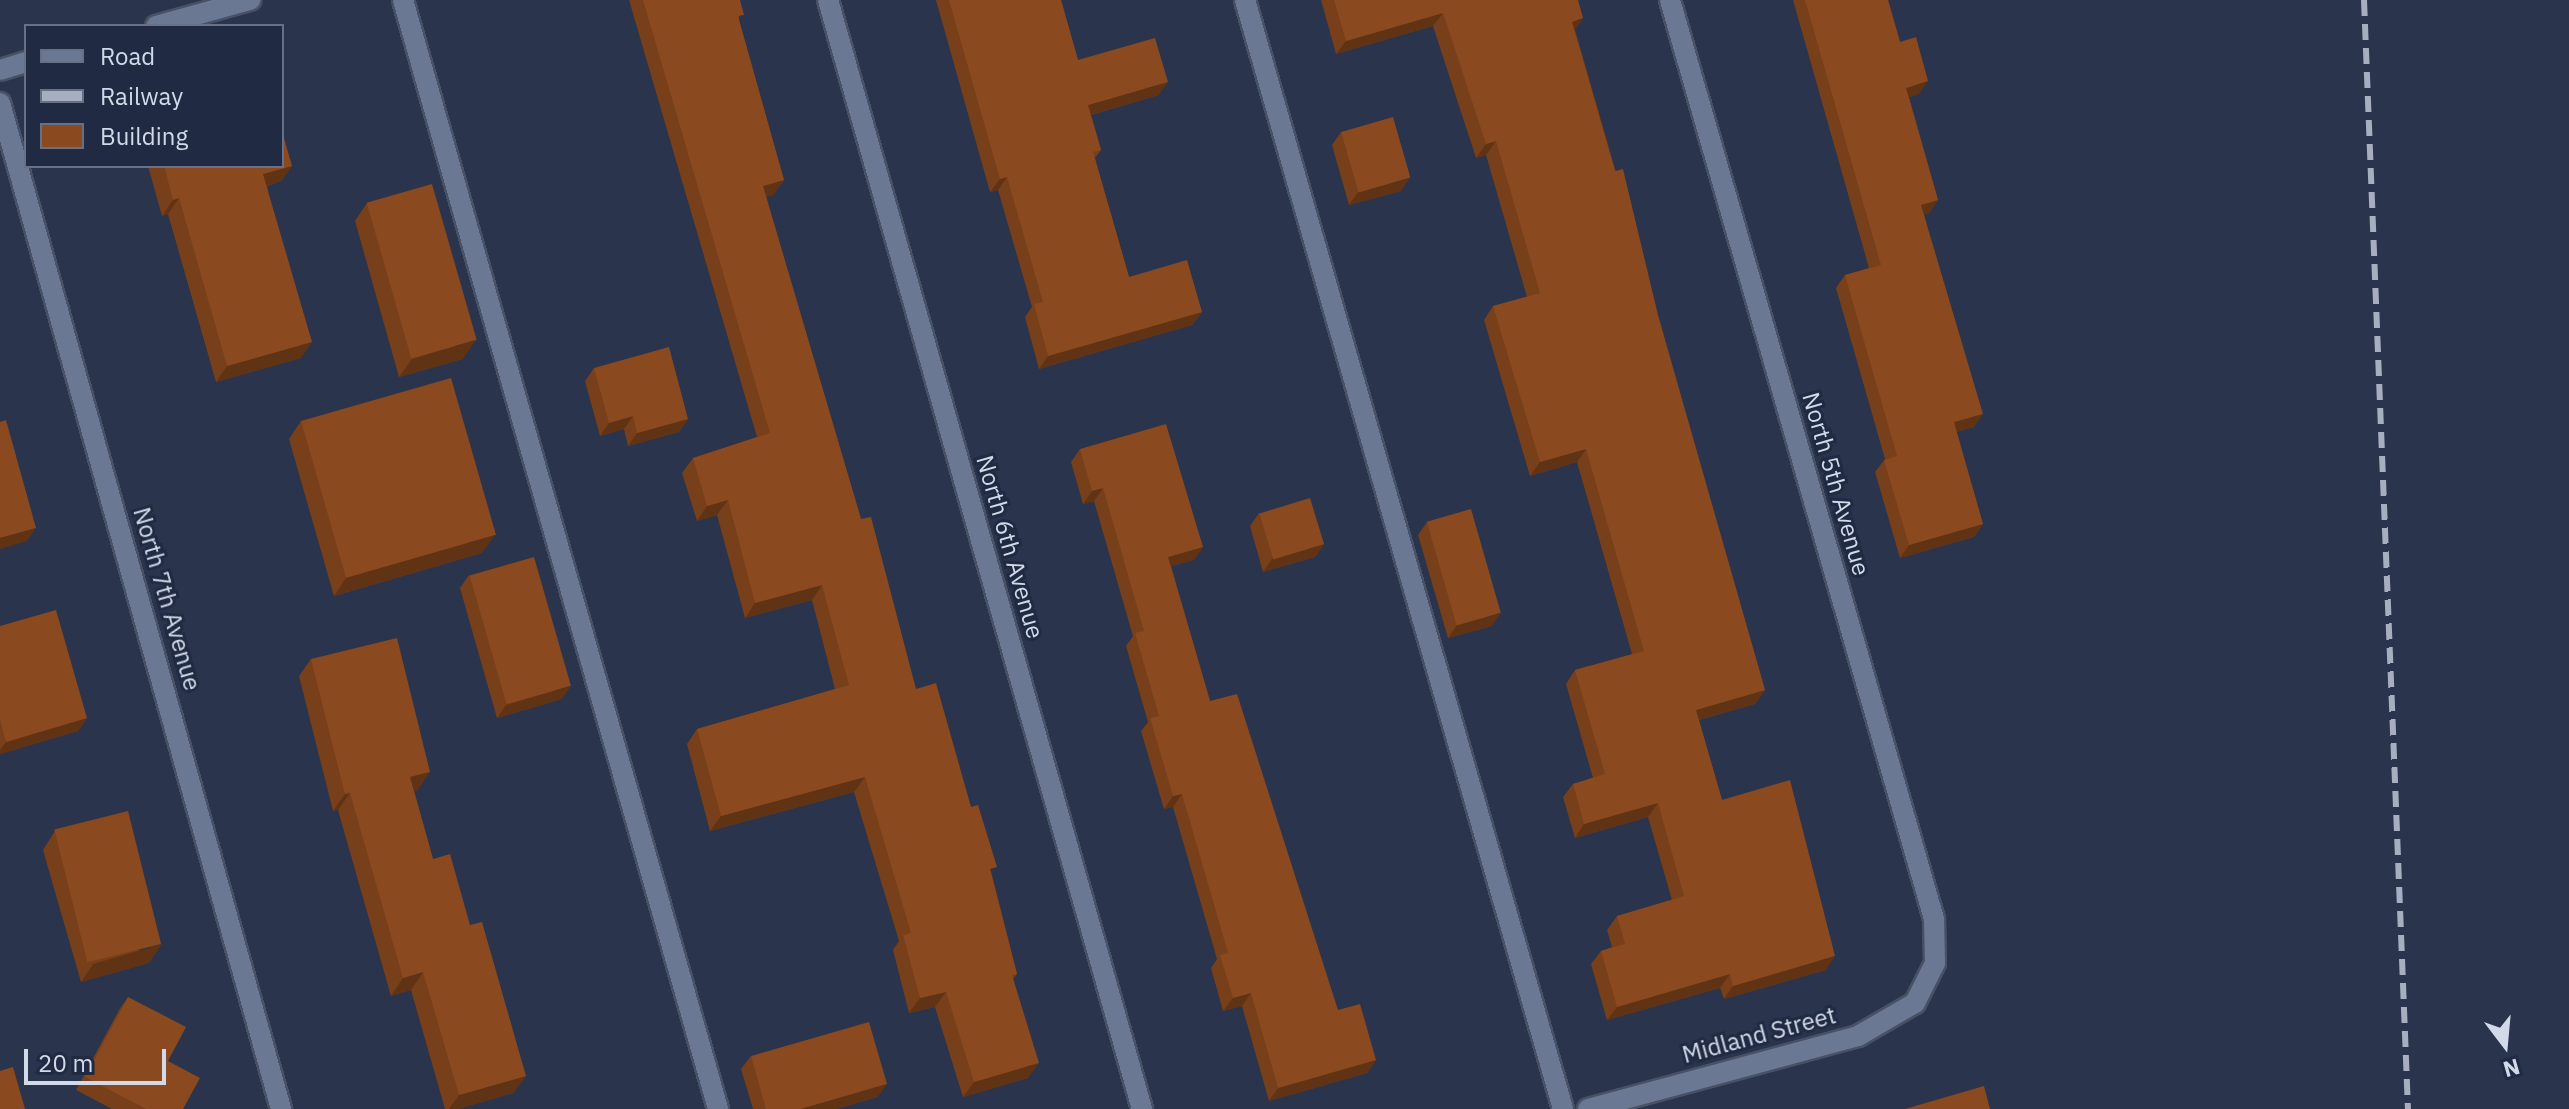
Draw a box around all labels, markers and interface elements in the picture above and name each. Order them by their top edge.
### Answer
legend [24,24,284,168]
text: Road [100,40,155,72]
text: Railway [100,80,183,112]
text: Building [100,120,188,152]
street label: North 5th Avenue [1796,389,1876,579]
street label: North 6th Avenue [970,452,1050,642]
street label: North 7th Avenue [127,504,207,694]
street label: Midland Street [1679,1001,1839,1069]
north arrow [2465,1005,2545,1085]
scale bar [28,1033,170,1083]
text: 20 m [38,1047,93,1079]
text: N [2500,1052,2523,1085]

